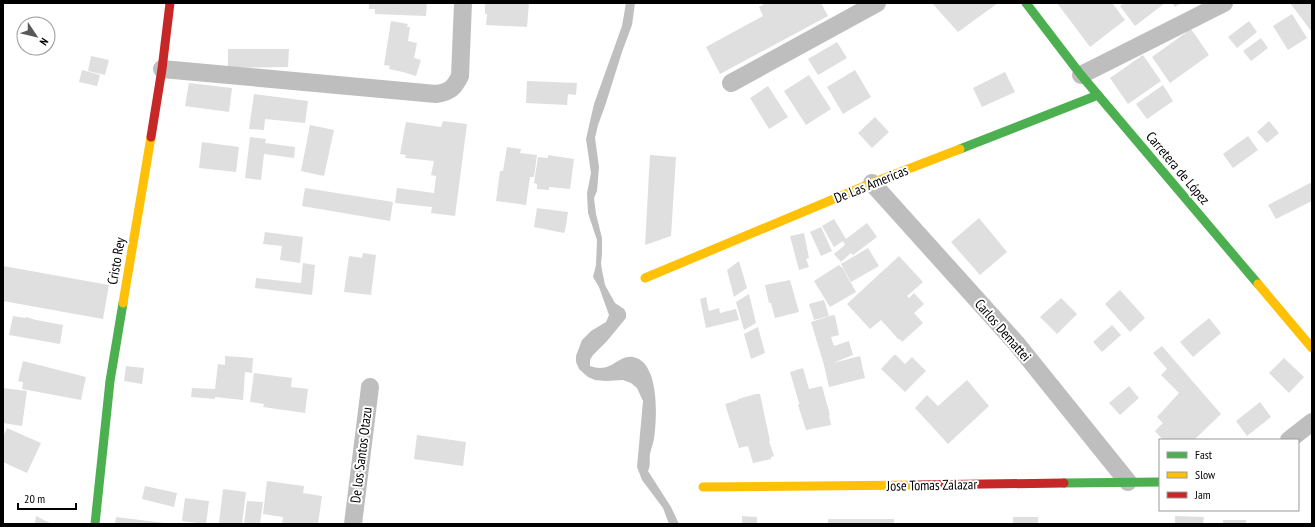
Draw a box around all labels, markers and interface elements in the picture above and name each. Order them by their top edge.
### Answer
north arrow [16,16,56,56]
text: N [37,35,52,48]
street label: Carretera de López [1142,128,1214,208]
street label: De Las Americas [831,161,911,207]
street label: Cristo Rey [103,235,129,286]
street label: Carlos Demattei [971,295,1035,365]
street label: De los Santos Otazu [346,406,376,504]
legend [1159,439,1299,511]
text: Fast [1195,447,1213,462]
text: Slow [1195,467,1216,482]
street label: Jose Tomas Zalazar [886,475,978,495]
scale bar [18,485,76,511]
text: Jam [1194,487,1211,502]
text: 20 m [24,491,45,506]

